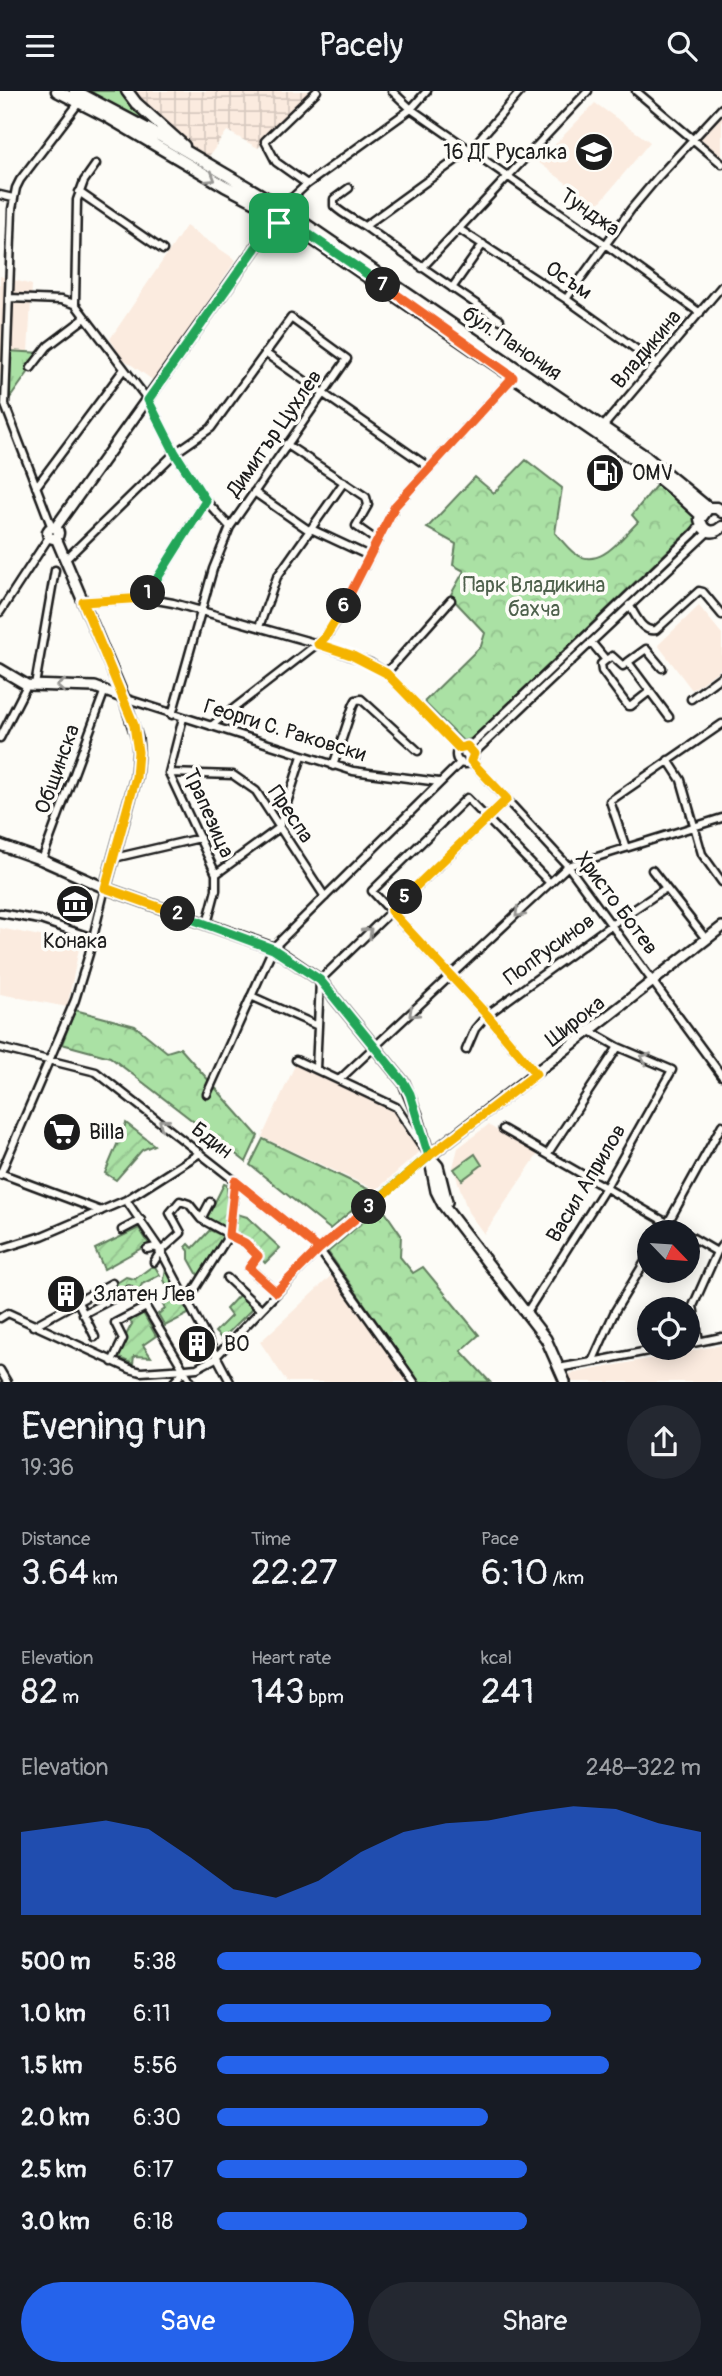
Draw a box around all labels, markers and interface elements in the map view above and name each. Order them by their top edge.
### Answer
text: Pacely [319,26,403,66]
icon: menu [21,27,59,65]
icon: search [663,27,701,65]
school or university icon: 16 ДГ Русалка [573,131,615,173]
place label: 16 ДГ Русалка [443,139,567,166]
one-way arrow [203,169,216,182]
street label: Тунджа [555,182,625,243]
pin [249,193,309,253]
icon: arrive [260,204,298,242]
street label: Осъм [540,255,597,306]
pin: 7 [366,267,400,303]
text: 7 [377,272,388,296]
street label: бул. Панония [456,300,567,387]
street label: Владикина [605,304,687,394]
street label: Димитър Цухлев [220,364,328,503]
fuel station icon: OMV [584,452,626,494]
place label: OMV [632,460,673,487]
park label: Парк Владикина бахча [463,572,605,623]
pin: 1 [130,575,166,611]
text: 1 [144,580,151,604]
pin: 6 [326,589,362,623]
text: 6 [338,593,349,617]
one-way arrow [55,678,66,693]
street label: Георги С. Раковски [200,693,369,768]
street label: Общинска [29,721,86,818]
street label: Трапезица [177,764,240,862]
street label: Преспа [261,780,320,848]
street label: Христо Ботев [569,846,664,960]
pin: 5 [388,879,422,915]
museum icon: Конака [54,883,96,925]
text: 5 [399,884,410,908]
pin: 2 [160,897,196,931]
text: 2 [172,901,183,925]
one-way arrow [514,904,527,917]
street label: ПопРусинов [498,907,600,992]
place label: Конака [43,928,107,955]
one-way arrow [360,928,373,941]
street label: Широка [540,990,611,1053]
one-way arrow [408,1004,421,1017]
one-way arrow [640,1053,652,1067]
supermarket icon: Billa [41,1111,83,1153]
street label: Бдин [186,1116,238,1165]
place label: Billa [89,1119,124,1146]
one-way arrow [158,1119,170,1132]
street label: Васил Априлов [540,1119,632,1247]
pin: 3 [352,1189,386,1225]
text: 3 [363,1194,374,1218]
north arrow [637,1220,700,1283]
map controls [637,1220,700,1360]
building icon: Златен Лев [45,1273,87,1315]
place label: Златен Лев [93,1281,196,1308]
button: locate [637,1297,700,1360]
building icon: ВО [176,1323,218,1365]
place label: ВО [224,1331,249,1358]
text: Evening run [21,1403,207,1451]
button: share [627,1405,701,1479]
text: 19:36 [21,1453,74,1482]
text: Distance [21,1527,90,1551]
text: Time [251,1527,291,1551]
text: Pace [481,1527,519,1551]
text: 3.64 [21,1551,89,1595]
text: 22:27 [251,1551,338,1595]
text: 6:10 [481,1551,548,1595]
text: km [89,1566,118,1590]
text: /km [548,1566,584,1590]
text: Elevation [21,1646,93,1670]
text: Heart rate [251,1646,331,1670]
text: kcal [481,1646,512,1670]
text: 82 [21,1670,58,1714]
text: 143 [251,1670,305,1714]
text: 241 [481,1670,535,1714]
text: m [58,1685,79,1709]
text: bpm [305,1685,344,1709]
text: Elevation [21,1753,109,1782]
text: 248–322 m [586,1753,701,1782]
text: 500 m [21,1947,90,1976]
text: 5:38 [133,1947,176,1976]
text: 1.0 km [21,1999,86,2028]
text: 6:11 [133,1999,171,2028]
text: 1.5 km [21,2051,83,2080]
text: 5:56 [133,2051,177,2080]
text: 2.0 km [21,2103,90,2132]
text: 6:30 [133,2103,181,2132]
text: 2.5 km [21,2155,86,2184]
text: 6:17 [133,2155,174,2184]
text: 3.0 km [21,2207,90,2236]
text: 6:18 [133,2207,173,2236]
button: Save [21,2282,354,2362]
button: Share [368,2282,701,2362]

